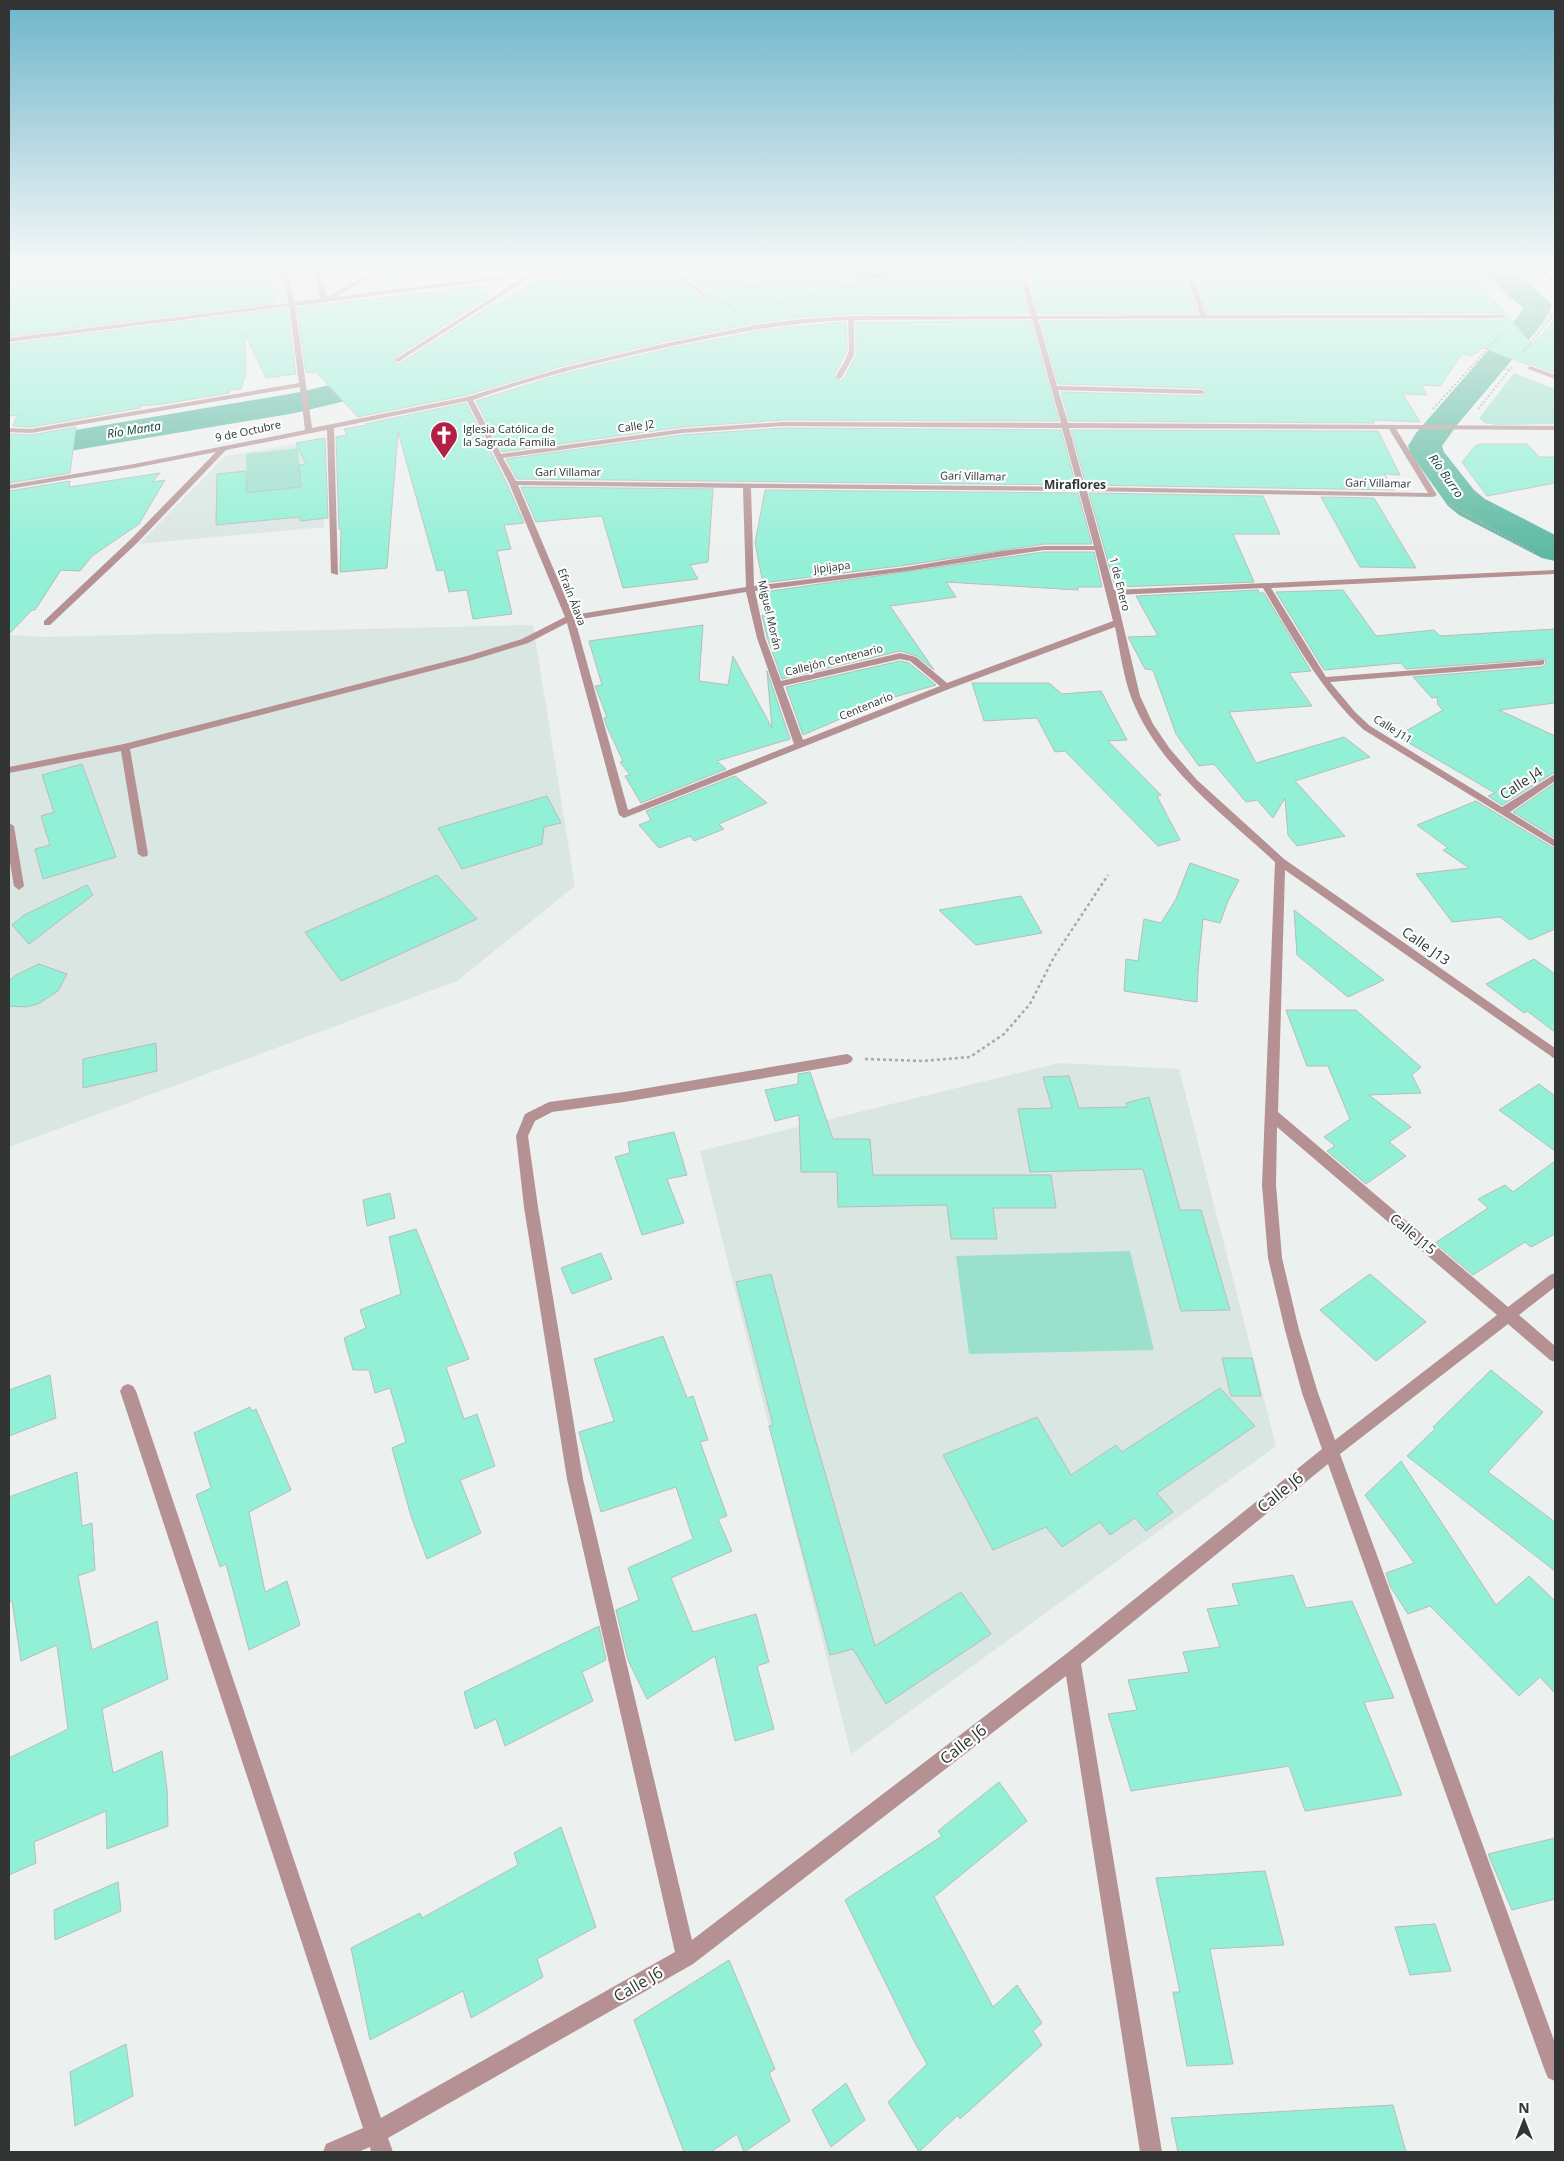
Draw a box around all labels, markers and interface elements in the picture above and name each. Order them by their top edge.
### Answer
street label: 9 de Octubre [214,416,282,445]
street label: Calle J2 [617,416,655,435]
water label: Río Manta [106,417,162,442]
church icon: Iglesia Católica de la Sagrada Familia [429,420,459,459]
place label: Iglesia Católica de la Sagrada Familia [463,421,556,449]
water label: Río Burro [1425,450,1468,501]
street label: Garí Villamar [535,464,602,479]
street label: Garí Villamar [940,467,1007,484]
street label: Garí Villamar [1345,474,1412,491]
district label: Miraflores [1044,476,1106,493]
street label: 1 de Enero [1107,555,1135,613]
street label: Jipijapa [812,557,851,576]
street label: Efraín Álava [555,566,590,628]
street label: Miguel Morán [755,579,786,651]
street label: Callejón Centenario [783,640,885,679]
street label: Centenario [837,688,895,723]
street label: Calle J11 [1371,711,1416,746]
street label: Calle J4 [1496,762,1546,803]
street label: Calle J13 [1398,922,1454,969]
street label: Calle J15 [1386,1209,1440,1259]
street label: Calle J6 [1252,1467,1308,1517]
street label: Calle J6 [935,1719,991,1769]
street label: Calle J6 [609,1961,667,2007]
north arrow [1499,2096,1549,2146]
text: N [1518,2098,1530,2117]

